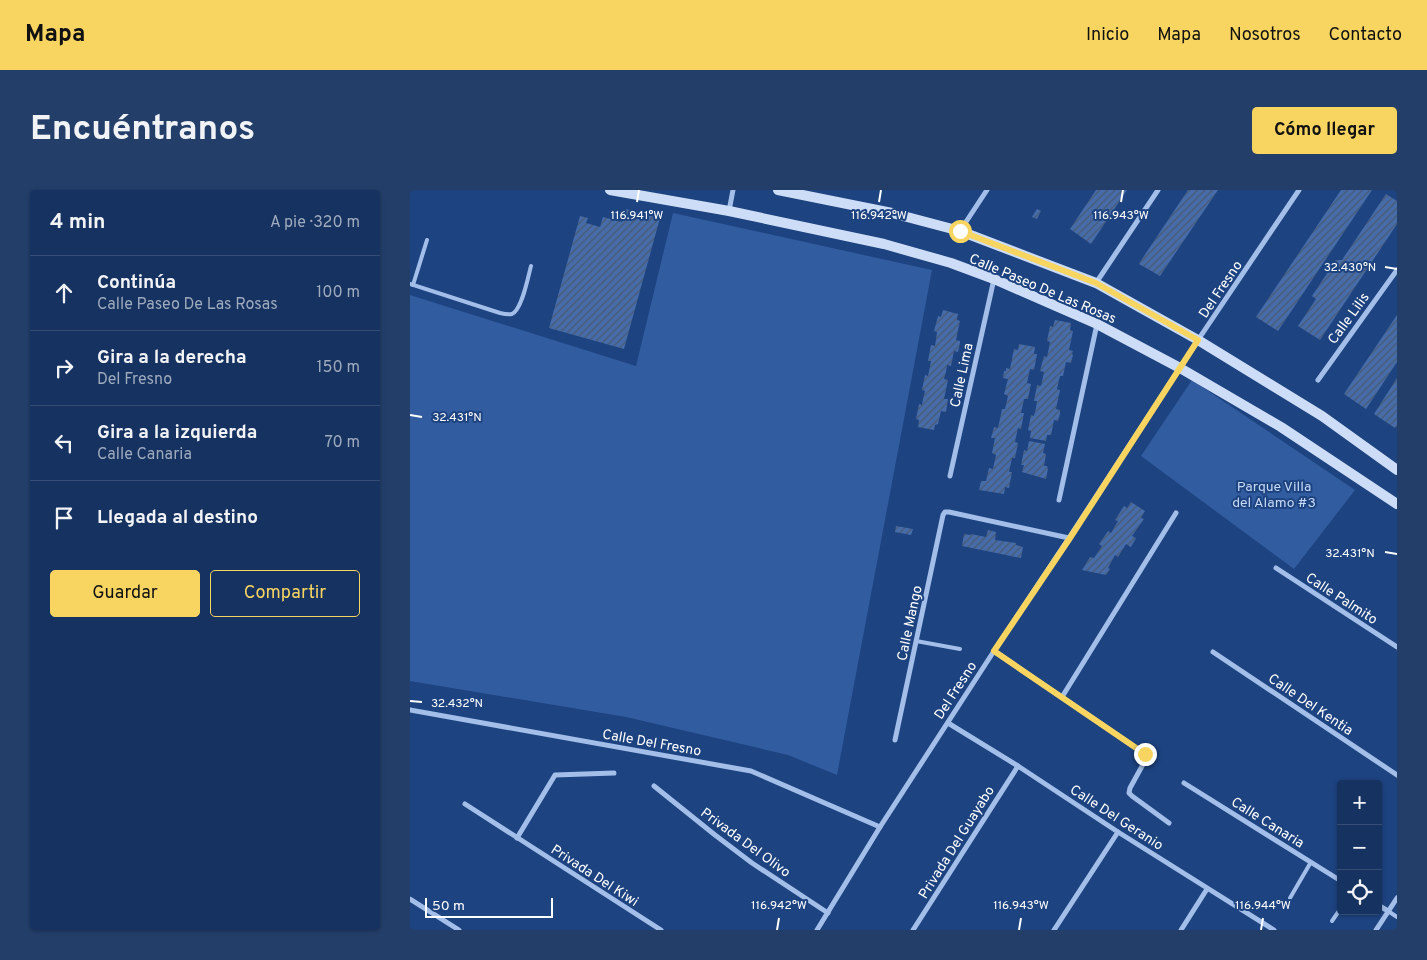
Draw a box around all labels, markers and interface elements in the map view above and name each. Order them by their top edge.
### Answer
text: Mapa [25,20,85,50]
text: Inicio [1086,24,1129,47]
text: Mapa [1157,24,1201,47]
text: Nosotros [1229,24,1301,47]
text: Contacto [1329,24,1402,47]
button: Cómo llegar [1252,107,1397,154]
text: Encuéntranos [30,108,255,152]
text: 116.941°W [611,208,663,224]
text: 116.942°W [851,208,907,224]
text: 116.943°W [1093,208,1149,224]
text: 4 min [50,209,106,236]
text: A pie · 320 m [270,213,360,233]
route start [949,220,972,243]
street label: Calle Paseo De Las Rosas [966,251,1118,328]
street label: Del Fresno [1196,258,1247,322]
text: 32.430°N [1324,260,1376,276]
text: Continúa [97,271,176,295]
icon: ahead [50,279,78,307]
text: 100 m [316,283,360,303]
street label: Calle Lilis [1325,290,1374,348]
text: Calle Paseo De Las Rosas [97,295,278,315]
street label: Calle Lima [947,342,978,409]
text: Gira a la derecha [97,346,247,370]
icon: right [50,354,78,382]
text: 150 m [317,358,360,378]
text: Del Fresno [97,370,172,390]
text: 32.431°N [432,410,482,426]
text: Gira a la izquierda [97,421,257,445]
icon: left [50,429,78,457]
text: 70 m [325,433,360,453]
text: Calle Canaria [97,445,192,465]
park label: Parque Villa del Alamo #3 [1232,479,1316,512]
icon: arrive [50,504,78,532]
text: Llegada al destino [97,506,258,530]
text: 32.431°N [1325,546,1375,562]
button: Guardar [50,570,200,617]
button: Compartir [210,570,360,617]
street label: Calle Palmito [1302,570,1381,629]
street label: Calle Mango [894,584,927,663]
street label: Del Fresno [931,658,981,723]
street label: Calle Del Kentia [1265,671,1356,740]
text: 32.432°N [431,696,483,712]
street label: Calle Del Fresno [601,726,703,761]
route end [1134,743,1157,766]
map controls [1337,780,1382,915]
button: + [1337,780,1382,825]
street label: Calle Del Geranio [1066,782,1166,855]
street label: Privada Del Guayabo [916,783,999,902]
street label: Calle Canaria [1228,794,1307,852]
street label: Privada Del Olivo [697,805,794,882]
button: − [1337,825,1382,870]
street label: Privada Del Kiwi [547,842,641,911]
button: locate [1337,870,1382,915]
scale bar [425,895,552,918]
text: 50 m [432,898,465,915]
text: 116.942°W [751,898,807,914]
text: 116.943°W [993,898,1049,914]
text: 116.944°W [1235,898,1291,914]

